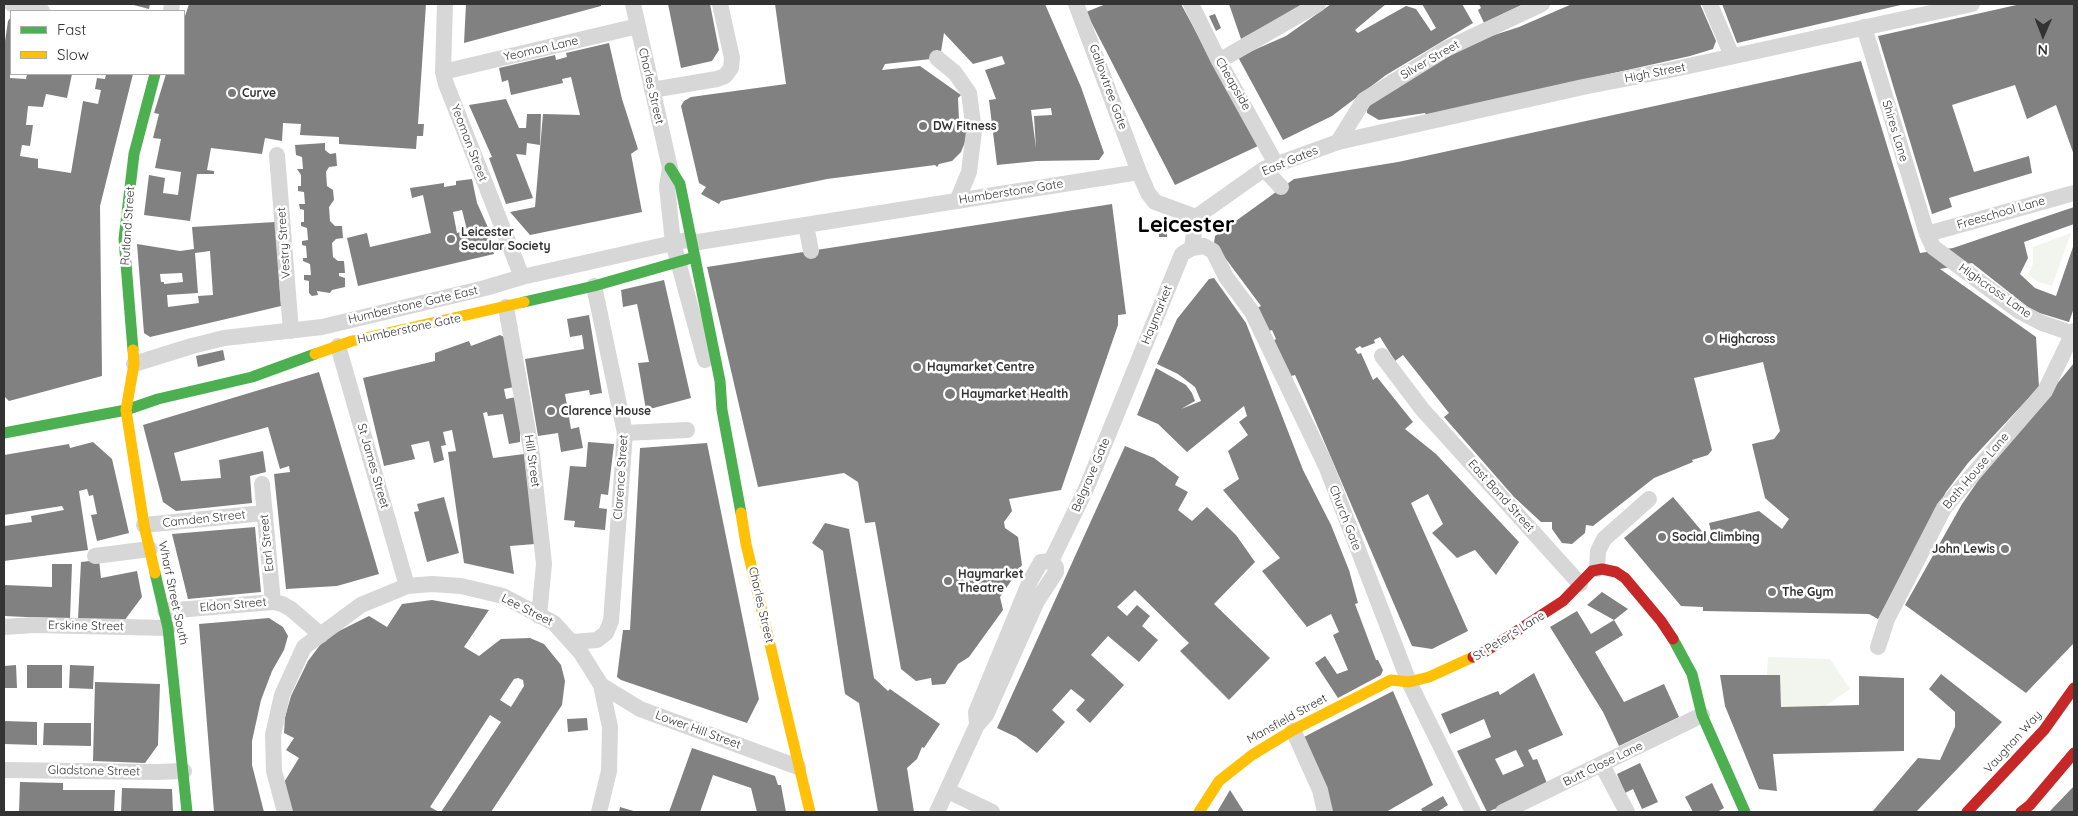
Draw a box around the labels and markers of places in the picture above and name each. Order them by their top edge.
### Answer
place label: Curve [242,86,276,100]
marker: Curve [226,87,238,99]
place label: DW Fitness [933,119,996,133]
marker: DW Fitness [917,120,929,132]
place label: Leicester Secular Society [461,225,551,253]
marker: Leicester Secular Society [445,233,457,245]
place label: Highcross [1719,332,1775,346]
marker: Highcross [1703,333,1715,345]
place label: Haymarket Centre [927,360,1035,374]
marker: Haymarket Centre [911,361,923,373]
marker: Haymarket Health [943,387,957,401]
place label: Haymarket Health [961,387,1068,401]
place label: Clarence House [561,404,651,418]
marker: Clarence House [545,405,557,417]
place label: Social Climbing [1672,530,1760,544]
marker: Social Climbing [1656,531,1668,543]
place label: John Lewis [1932,542,1995,556]
marker: John Lewis [1999,543,2011,555]
place label: Haymarket Theatre [958,567,1024,595]
marker: Haymarket Theatre [942,575,954,587]
place label: The Gym [1782,585,1833,599]
marker: The Gym [1766,586,1778,598]

